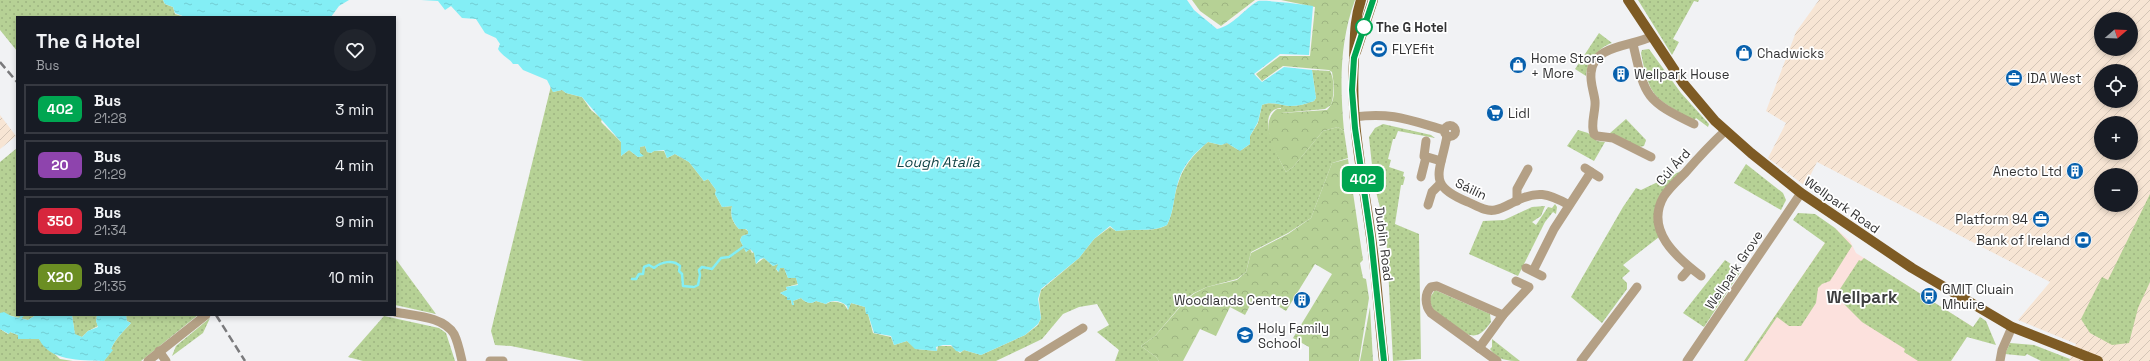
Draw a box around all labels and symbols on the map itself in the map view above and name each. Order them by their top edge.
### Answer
north arrow [2094,12,2138,56]
marker: The G Hotel [1355,18,1373,36]
place label: The G Hotel [1376,19,1447,36]
sports icon: FLYEfit [1369,39,1389,59]
place label: FLYEfit [1392,41,1434,58]
shop icon: Chadwicks [1734,43,1754,63]
place label: Chadwicks [1757,45,1824,62]
place label: Home Store + More [1531,50,1604,82]
shop icon: Home Store + More [1508,55,1528,75]
building icon: Wellpark House [1611,64,1631,84]
place label: Wellpark House [1634,66,1729,83]
office icon: IDA West [2004,68,2024,88]
place label: IDA West [2027,70,2082,87]
supermarket icon: Lidl [1485,103,1505,123]
place label: Lidl [1508,105,1530,122]
street label: Cúl Árd [1652,145,1694,189]
water label: Lough Atalia [896,153,981,171]
building icon: Anecto Ltd [2065,161,2085,181]
place label: Anecto Ltd [1993,163,2062,180]
line badge: 402 [1340,166,1386,192]
street label: Wellpark Road [1801,173,1883,237]
street label: Sáilín [1452,174,1490,204]
street label: Dublin Road [1371,206,1397,282]
office icon: Platform 94 [2031,209,2051,229]
place label: Platform 94 [1955,211,2028,228]
street label: Wellpark Grove [1701,227,1767,313]
bank icon: Bank of Ireland [2073,230,2093,250]
place label: Bank of Ireland [1976,232,2070,249]
place label: GMIT Cluain Mhuire [1942,281,2014,313]
district label: Wellpark [1826,286,1898,308]
bus stop icon: GMIT Cluain Mhuire [1919,286,1939,306]
building icon: Woodlands Centre [1292,290,1312,310]
place label: Woodlands Centre [1174,292,1289,309]
place label: Holy Family School [1258,320,1329,352]
school or university icon: Holy Family School [1235,325,1255,345]

